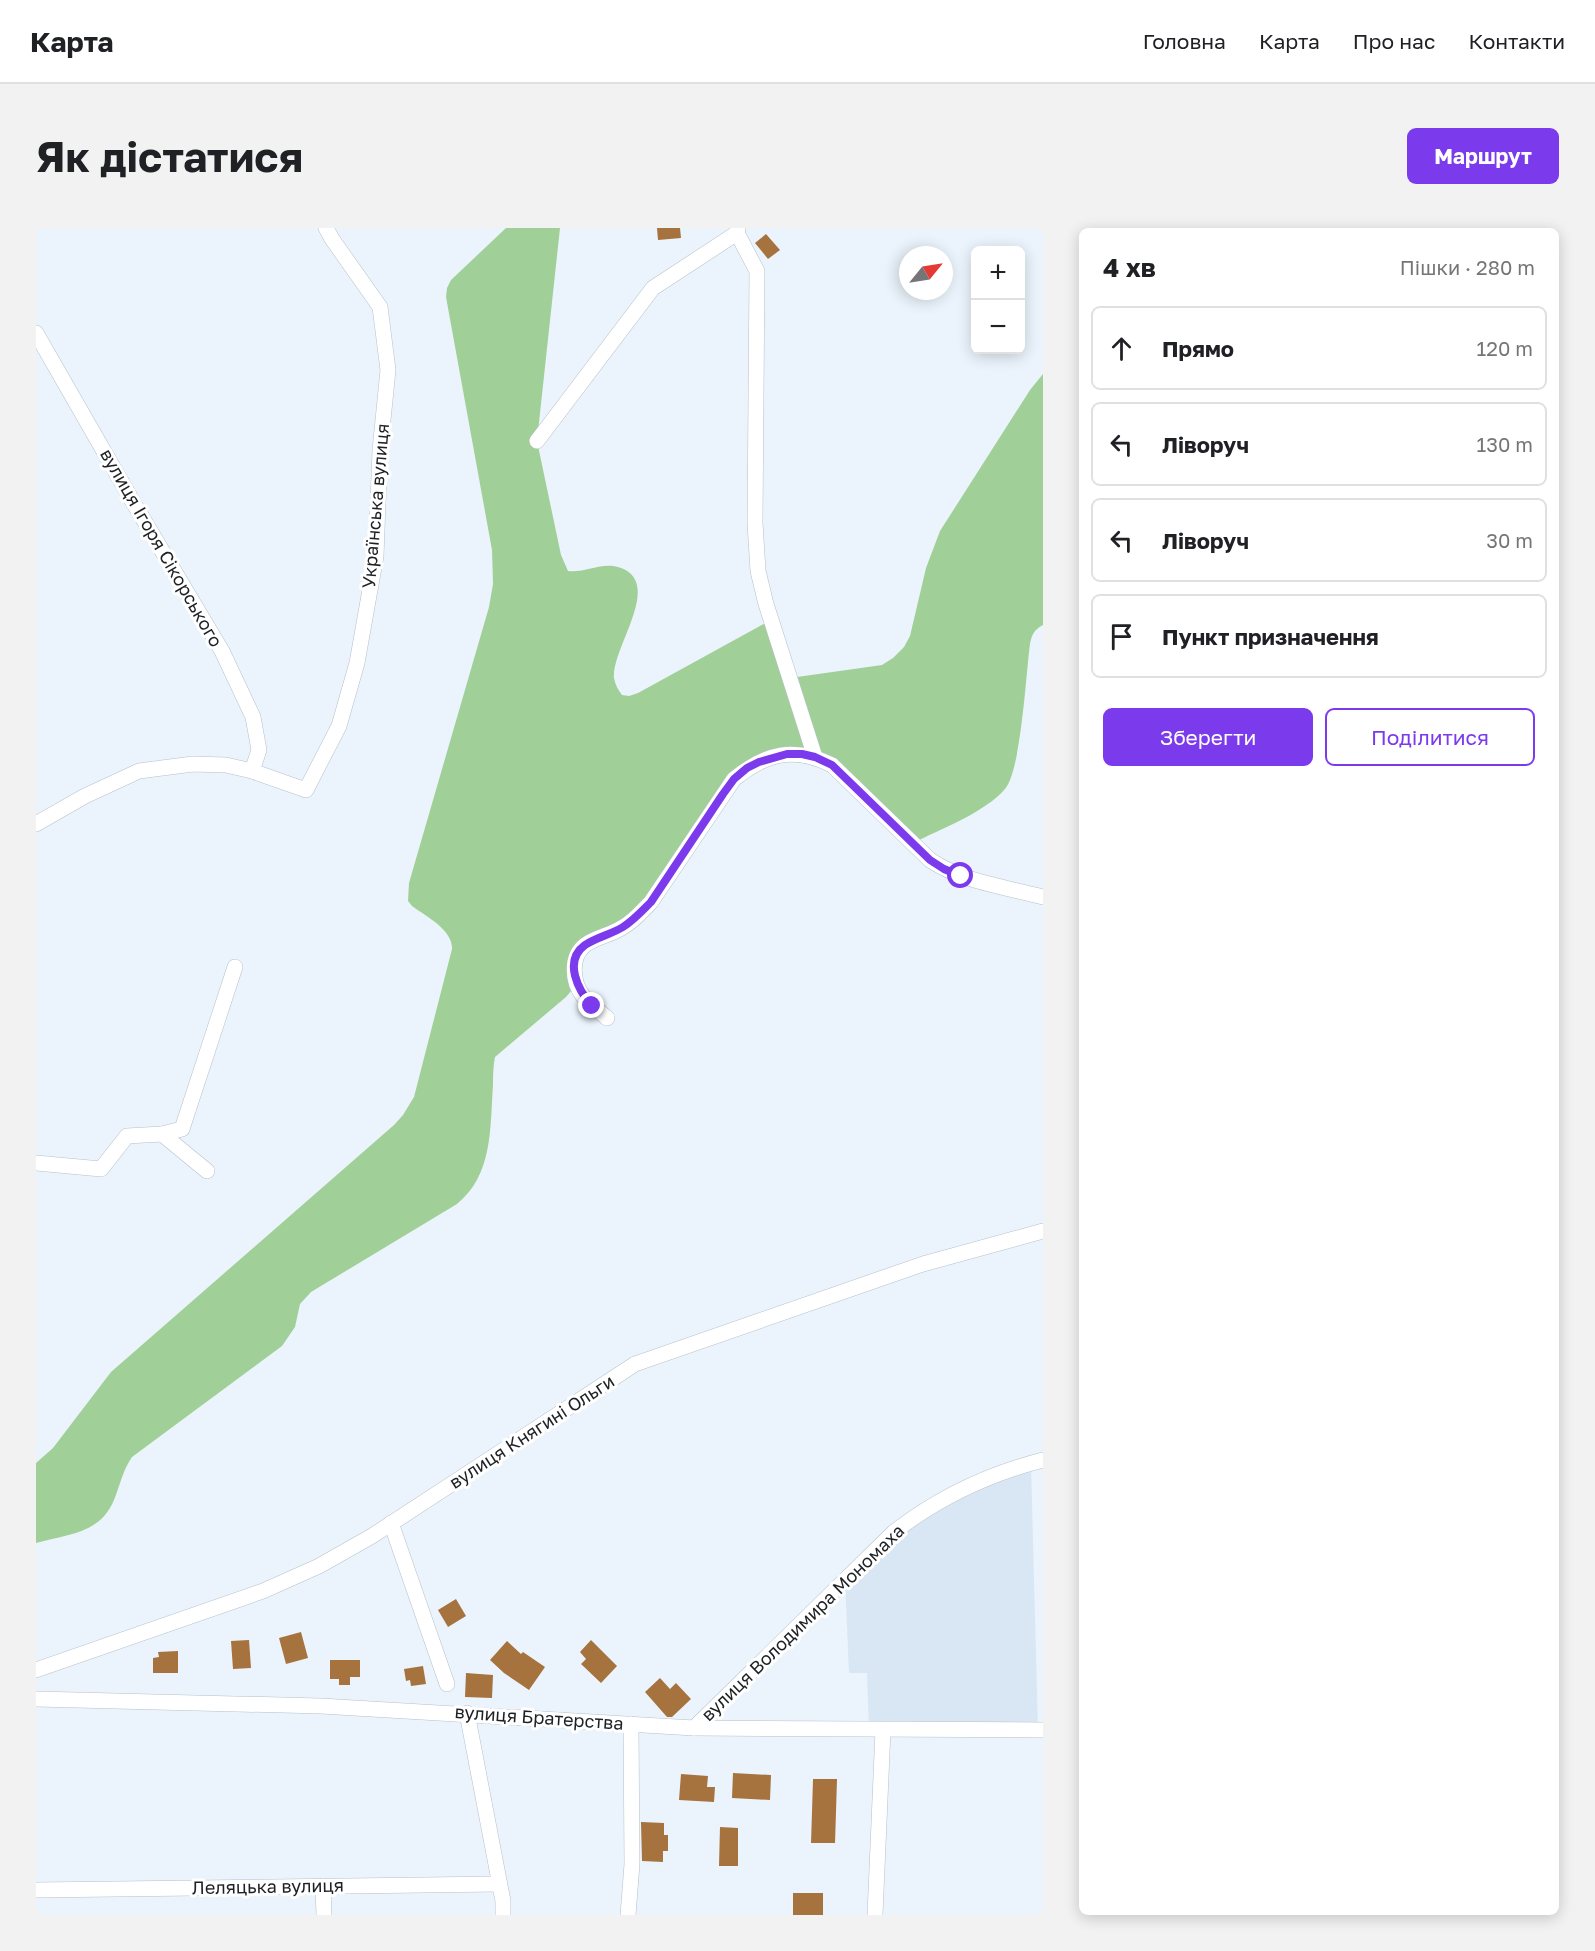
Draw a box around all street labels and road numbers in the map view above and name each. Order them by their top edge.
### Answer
street label: Українська вулиця [357,423,393,589]
street label: вулиця Ігоря Сікорського [96,444,228,651]
street label: вулиця Княгині Ольги [445,1369,618,1493]
street label: вулиця Володимира Мономаха [696,1519,908,1725]
street label: вулиця Братерства [454,1700,624,1734]
street label: Леляцька вулиця [192,1874,344,1898]

